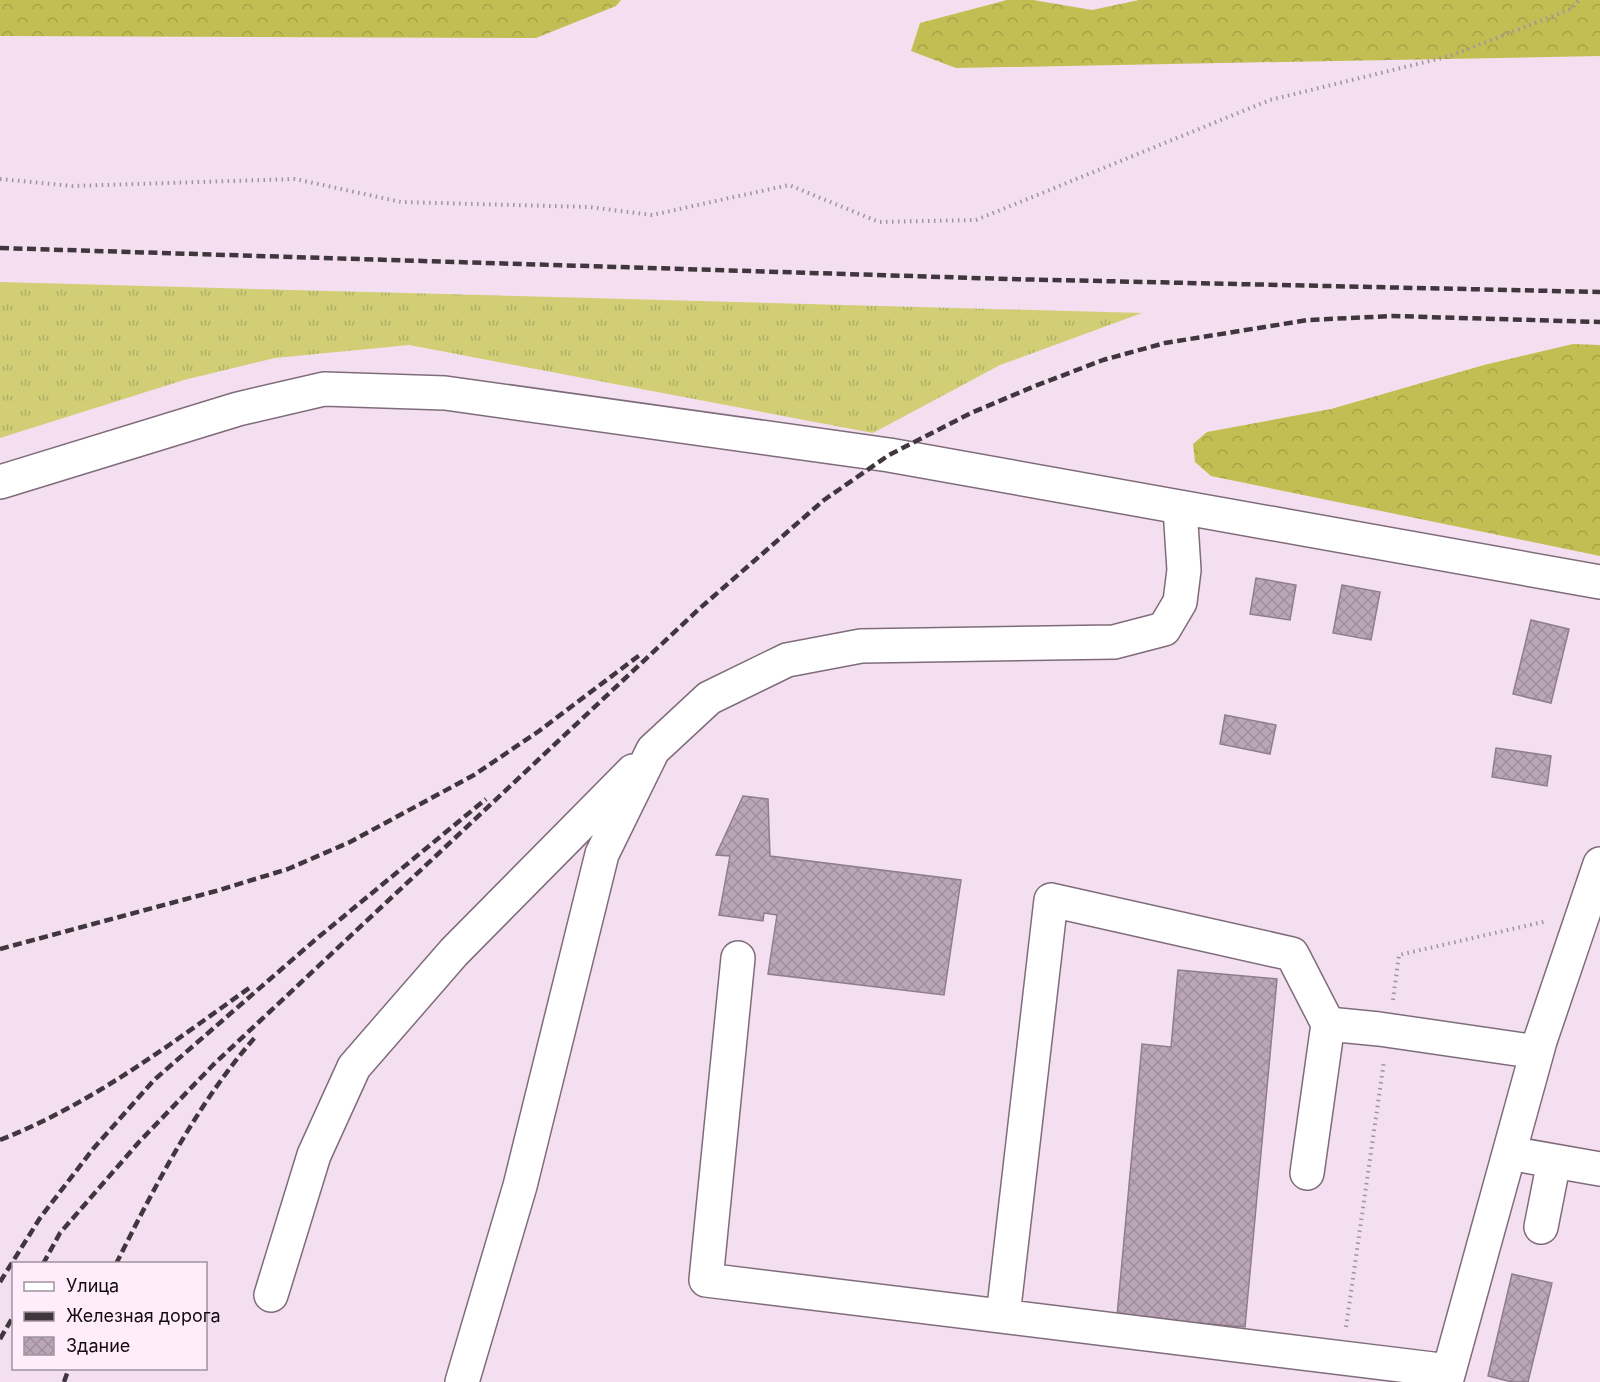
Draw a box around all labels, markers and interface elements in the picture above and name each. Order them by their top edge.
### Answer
legend [12,1262,207,1370]
text: Улица [66,1275,119,1296]
text: Железная дорога [66,1305,221,1326]
text: Здание [66,1335,130,1356]

